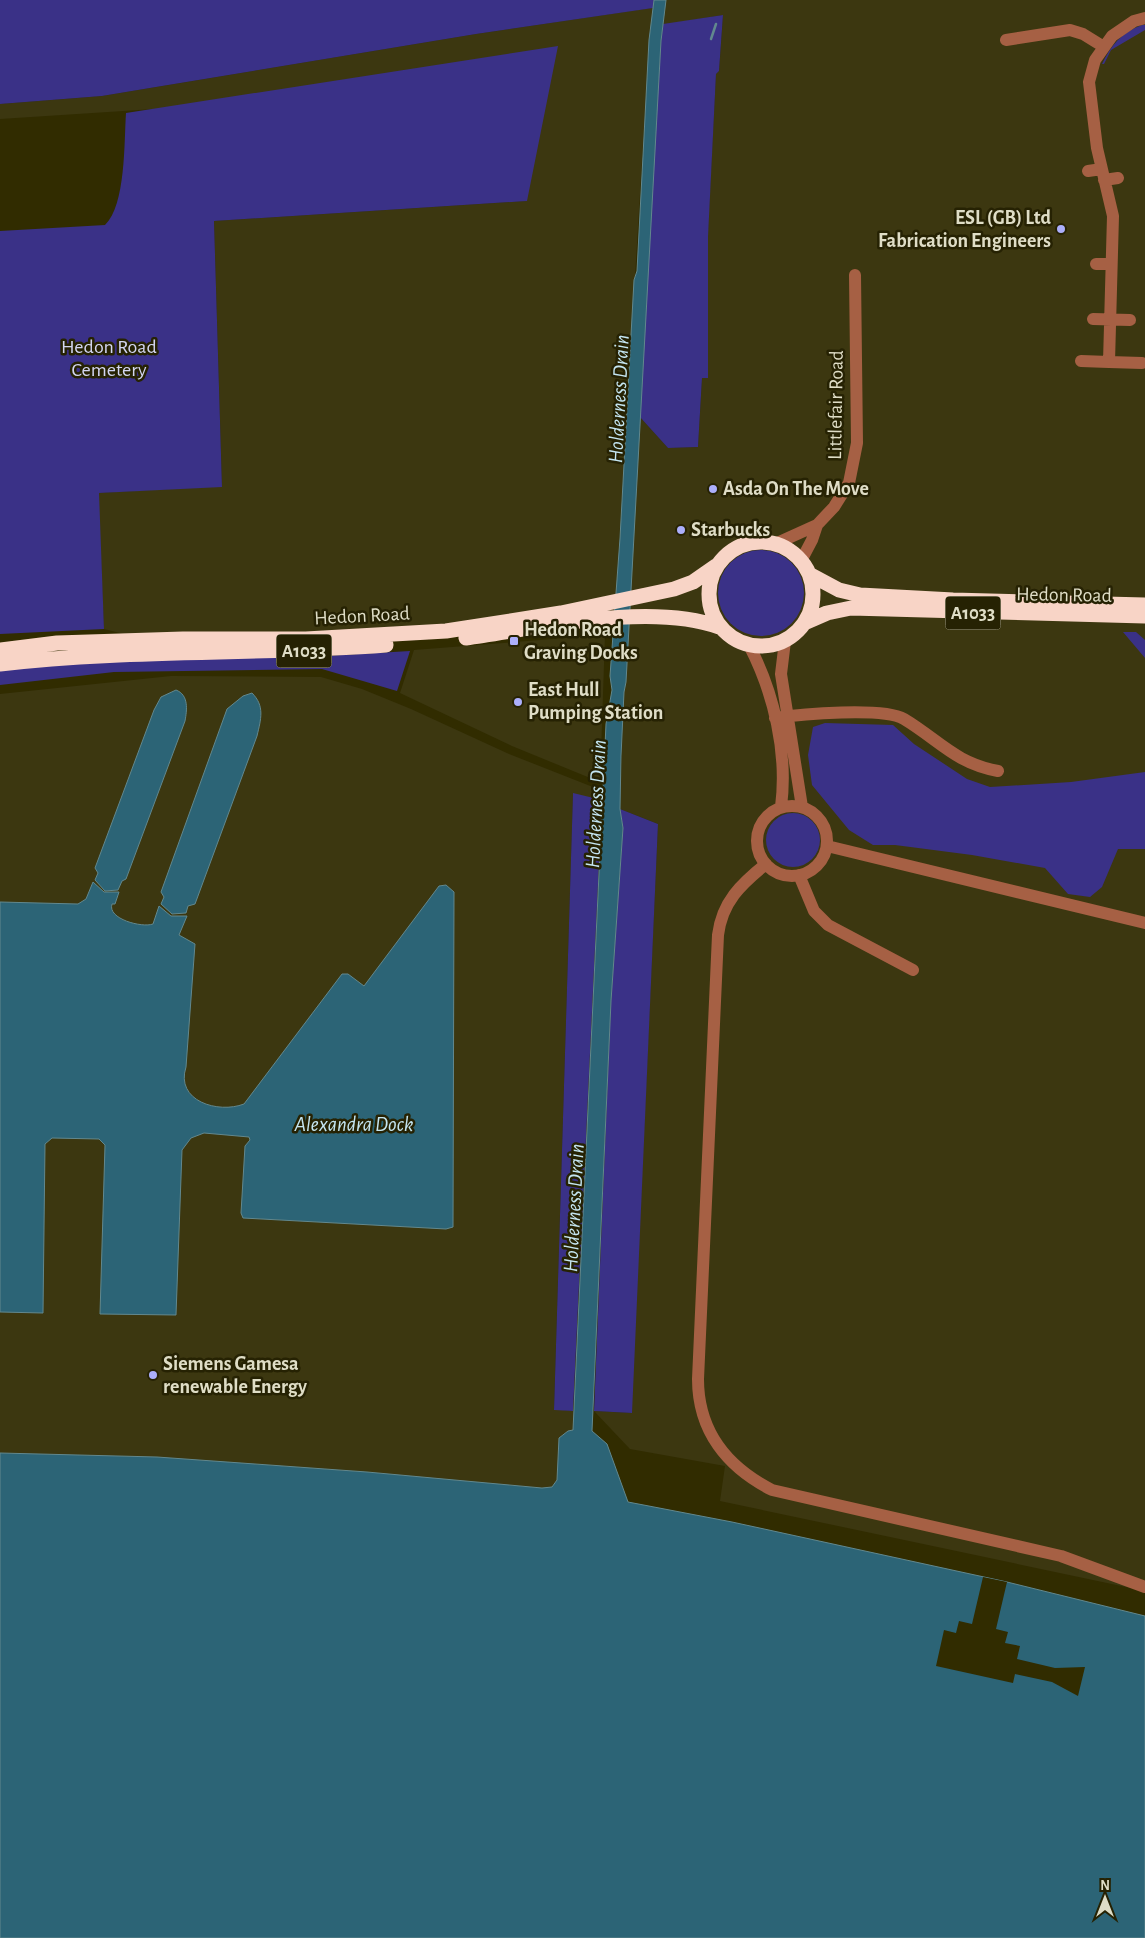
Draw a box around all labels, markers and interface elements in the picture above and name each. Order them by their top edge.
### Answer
place label: ESL (GB) Ltd Fabrication Engineers [878,208,1051,251]
marker: ESL (GB) Ltd Fabrication Engineers [1055,223,1067,235]
water label: Holderness Drain [605,334,633,464]
park label: Hedon Road Cemetery [61,337,157,380]
street label: Littlefair Road [825,350,847,460]
place label: Asda On The Move [723,479,869,499]
marker: Asda On The Move [707,483,719,495]
place label: Starbucks [691,520,770,540]
marker: Starbucks [675,524,687,536]
street label: Hedon Road [1016,584,1112,606]
road number: A1033 [946,596,1000,630]
street label: Hedon Road [314,604,410,628]
place label: Hedon Road Graving Docks [524,620,638,663]
road number: A1033 [276,634,332,668]
marker: Hedon Road Graving Docks [508,635,520,647]
place label: East Hull Pumping Station [528,680,663,723]
marker: East Hull Pumping Station [512,696,524,708]
water label: Holderness Drain [582,739,610,869]
water label: Alexandra Dock [293,1114,414,1135]
water label: Holderness Drain [560,1143,588,1273]
place label: Siemens Gamesa renewable Energy [163,1354,307,1397]
marker: Siemens Gamesa renewable Energy [147,1369,159,1381]
north arrow [1080,1873,1130,1923]
text: N [1100,1879,1110,1893]

